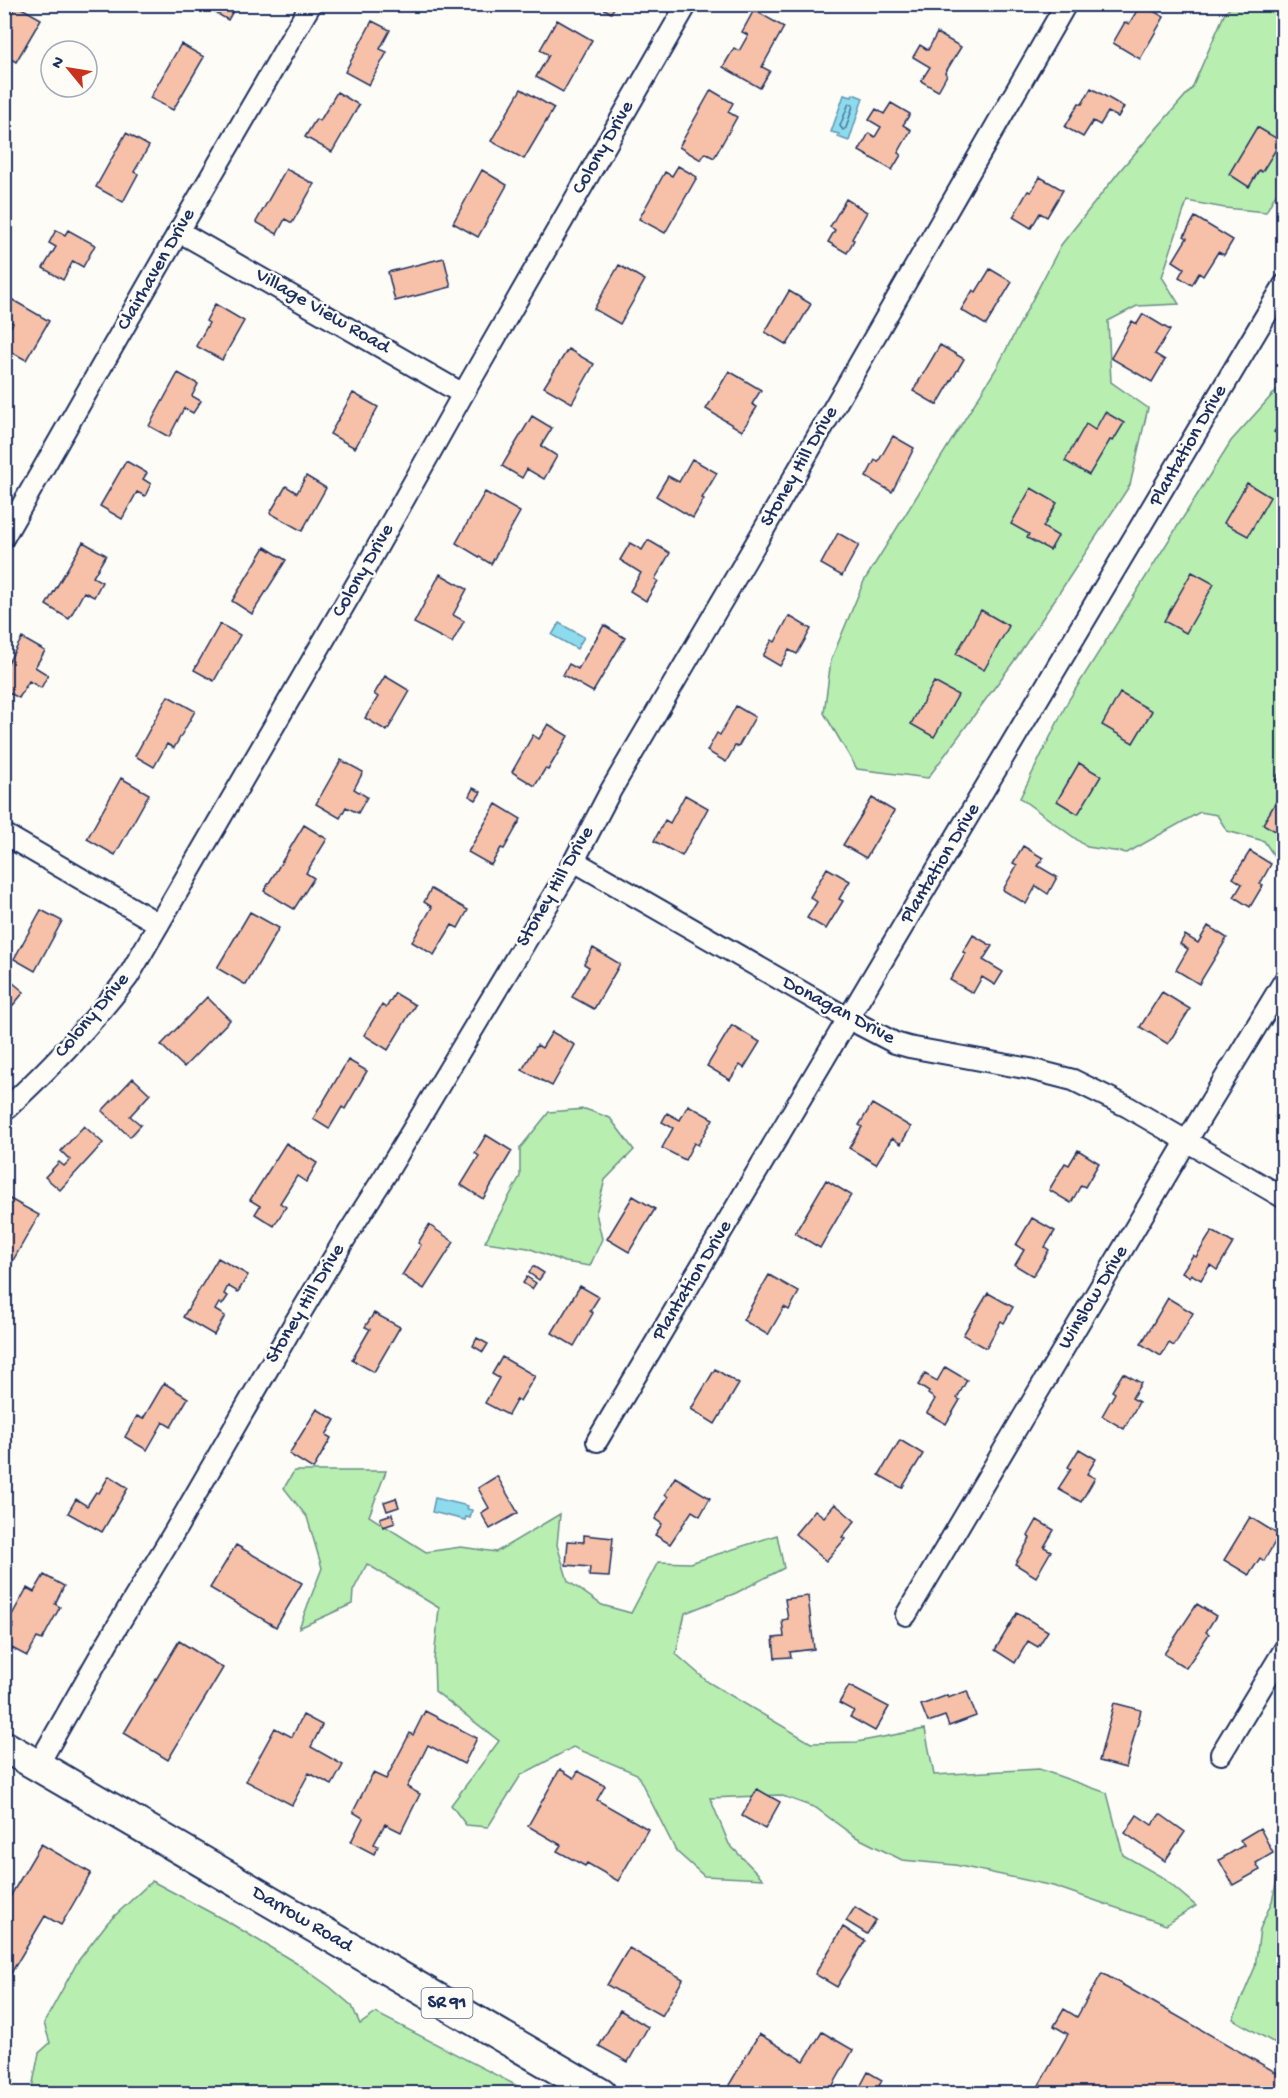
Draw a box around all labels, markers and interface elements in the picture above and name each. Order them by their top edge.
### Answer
north arrow [39,39,99,99]
text: N [48,54,70,73]
street label: Colony Drive [568,97,640,199]
street label: Clairhaven Drive [113,205,201,335]
street label: Village View Road [250,264,395,361]
street label: Plantation Drive [1145,381,1233,512]
street label: Stoney Hill Drive [756,402,844,531]
street label: Colony Drive [328,520,400,622]
street label: Plantation Drive [896,799,986,929]
street label: Stoney Hill Drive [512,822,600,951]
street label: Colony Drive [51,968,136,1063]
street label: Donagan Drive [776,971,899,1051]
street label: Plantation Drive [648,1216,738,1346]
street label: Stoney Hill Drive [261,1240,351,1368]
street label: Winslow Drive [1054,1241,1134,1354]
street label: Darrow Road [246,1880,358,1959]
road number: SR 91 [422,1988,472,2018]

